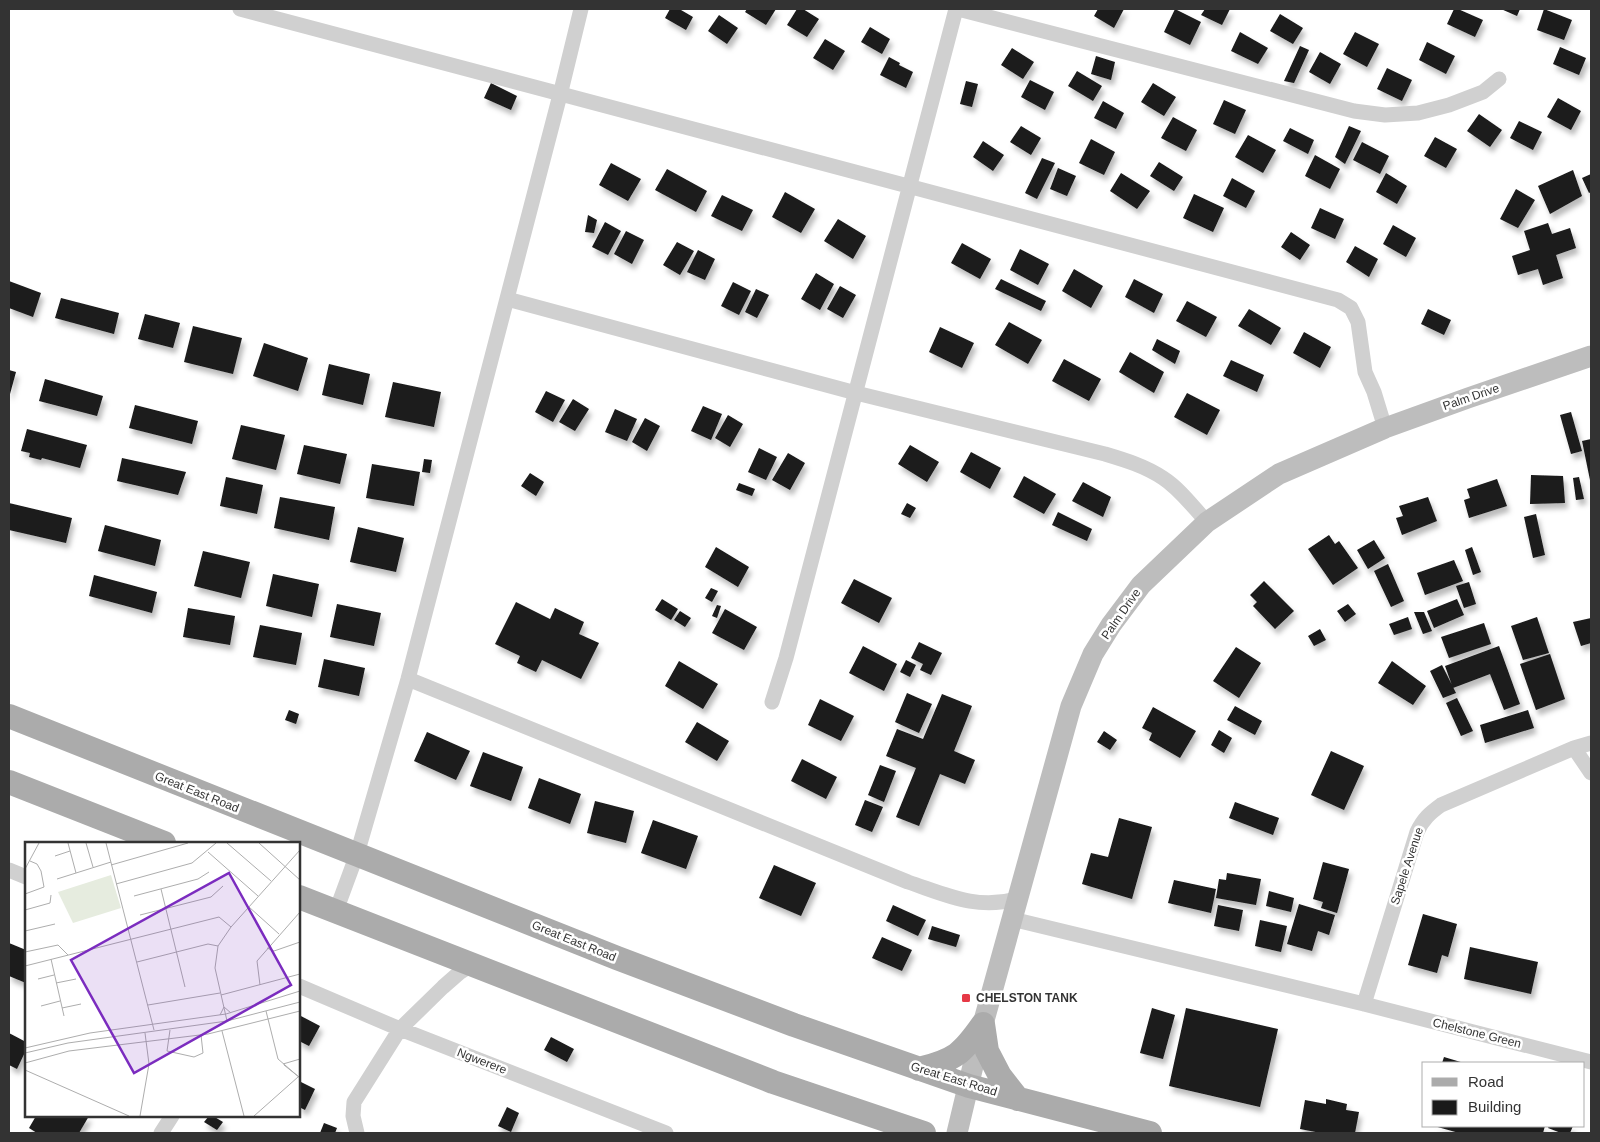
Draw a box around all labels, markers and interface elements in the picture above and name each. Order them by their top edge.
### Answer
street label: Palm Drive [1441,381,1501,413]
street label: Palm Drive [1098,586,1144,642]
street label: Great East Road [153,769,241,815]
street label: Sapele Avenue [1388,825,1426,906]
inset map [25,842,300,1117]
street label: Great East Road [530,918,618,964]
place label: CHELSTON TANK [976,991,1078,1005]
marker: CHELSTON TANK [960,992,972,1004]
street label: Chelstone Green [1431,1015,1523,1051]
street label: Ngwerere [455,1045,509,1077]
street label: Great East Road [909,1059,999,1099]
legend [1422,1062,1585,1127]
text: Road [1468,1073,1504,1090]
text: Building [1468,1098,1521,1115]

